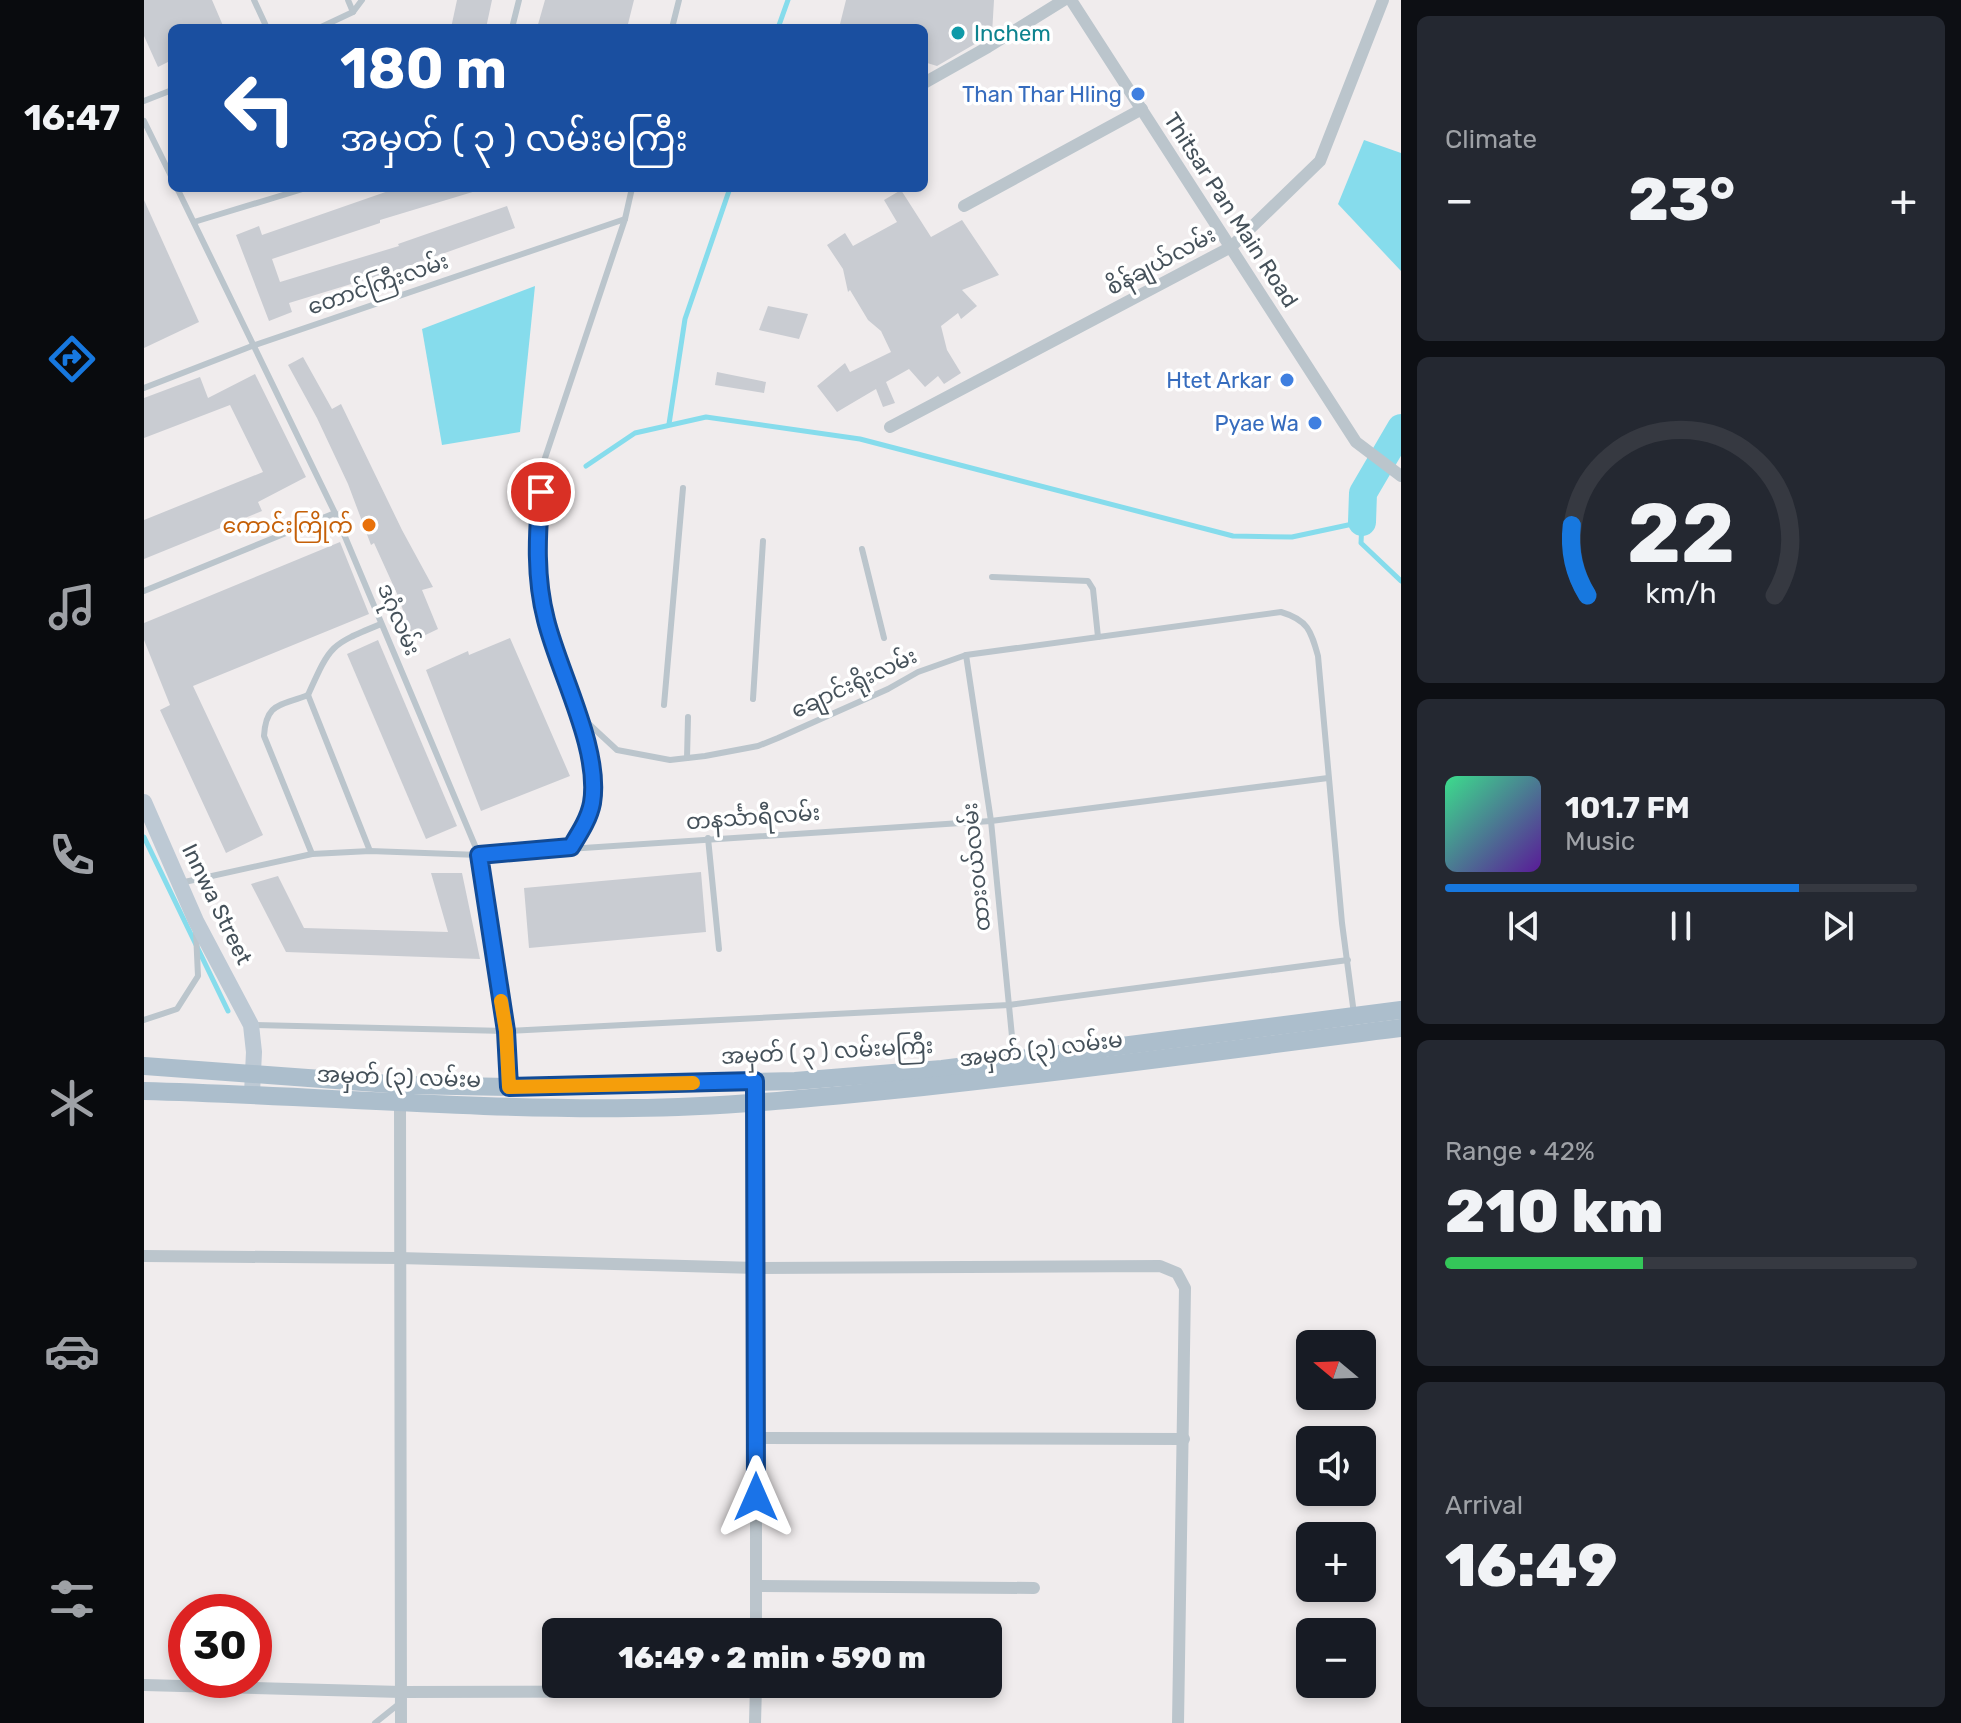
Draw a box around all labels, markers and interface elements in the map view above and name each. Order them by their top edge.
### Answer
place label: Inchem [974,20,1051,47]
marker: Inchem [949,24,967,42]
text: 180 m [340,36,507,102]
icon: left [208,56,312,160]
place label: Than Thar Hling [962,81,1122,108]
marker: Than Thar Hling [1129,85,1147,103]
text: 16:47 [24,96,120,139]
street label: Thitsar Pan Main Road [1158,108,1304,312]
text: အမှတ် ( ၃ ) လမ်းမကြီး [340,117,688,160]
text: Climate [1445,124,1537,155]
text: 23° [1628,164,1735,235]
text: − [1445,174,1474,226]
text: + [1890,174,1917,226]
street label: စိန်ချယ်လမ်း [1101,219,1223,305]
street label: တောင်ကြီးလမ်း [303,245,453,325]
icon: directions [44,331,100,387]
place label: Htet Arkar [1166,367,1272,394]
marker: Htet Arkar [1278,371,1296,389]
place label: Pyae Wa [1214,410,1299,437]
marker: Pyae Wa [1306,414,1324,432]
pin [507,458,575,526]
icon: arrive [519,470,563,514]
text: 22 [1627,484,1735,583]
place label: ကောင်းကြိုက် [223,510,353,543]
marker: ကောင်းကြိုက် [360,516,378,534]
text: km/h [1645,576,1717,610]
street label: ဒဂုံလမ်း [368,578,428,661]
icon: music [44,579,100,635]
street label: ချောင်းရိုးလမ်း [786,640,923,728]
text: 101.7 FM [1565,790,1690,826]
street label: တနင်္သာရီလမ်း [685,797,821,839]
street label: ထားဝယ်လမ်း [954,801,996,933]
text: Music [1565,826,1635,857]
icon: phone [44,827,100,883]
street label: Innwa Street [176,839,258,969]
icon: previous [1502,904,1546,948]
icon: pause [1659,904,1703,948]
icon: next [1816,904,1860,948]
street label: အမှတ် (၃) လမ်းမ [957,1024,1125,1076]
street label: အမှတ် ( ၃ ) လမ်းမကြီး [720,1030,934,1074]
street label: အမှတ် (၃) လမ်းမ [316,1059,482,1097]
icon: climate [44,1075,100,1131]
text: Range · 42% [1445,1136,1595,1167]
text: 210 km [1445,1176,1664,1247]
icon: car [44,1323,100,1379]
north arrow [1296,1330,1376,1410]
map controls [1296,1330,1376,1698]
button: sound [1296,1426,1376,1506]
position arrow [714,1455,798,1539]
text: Arrival [1445,1490,1523,1521]
button: + [1296,1522,1376,1602]
text: 16:49 [1445,1530,1617,1601]
icon: filters [44,1571,100,1627]
speed limit sign: 30 [168,1594,272,1698]
button: − [1296,1618,1376,1698]
text: 16:49 · 2 min · 590 m [618,1640,926,1676]

